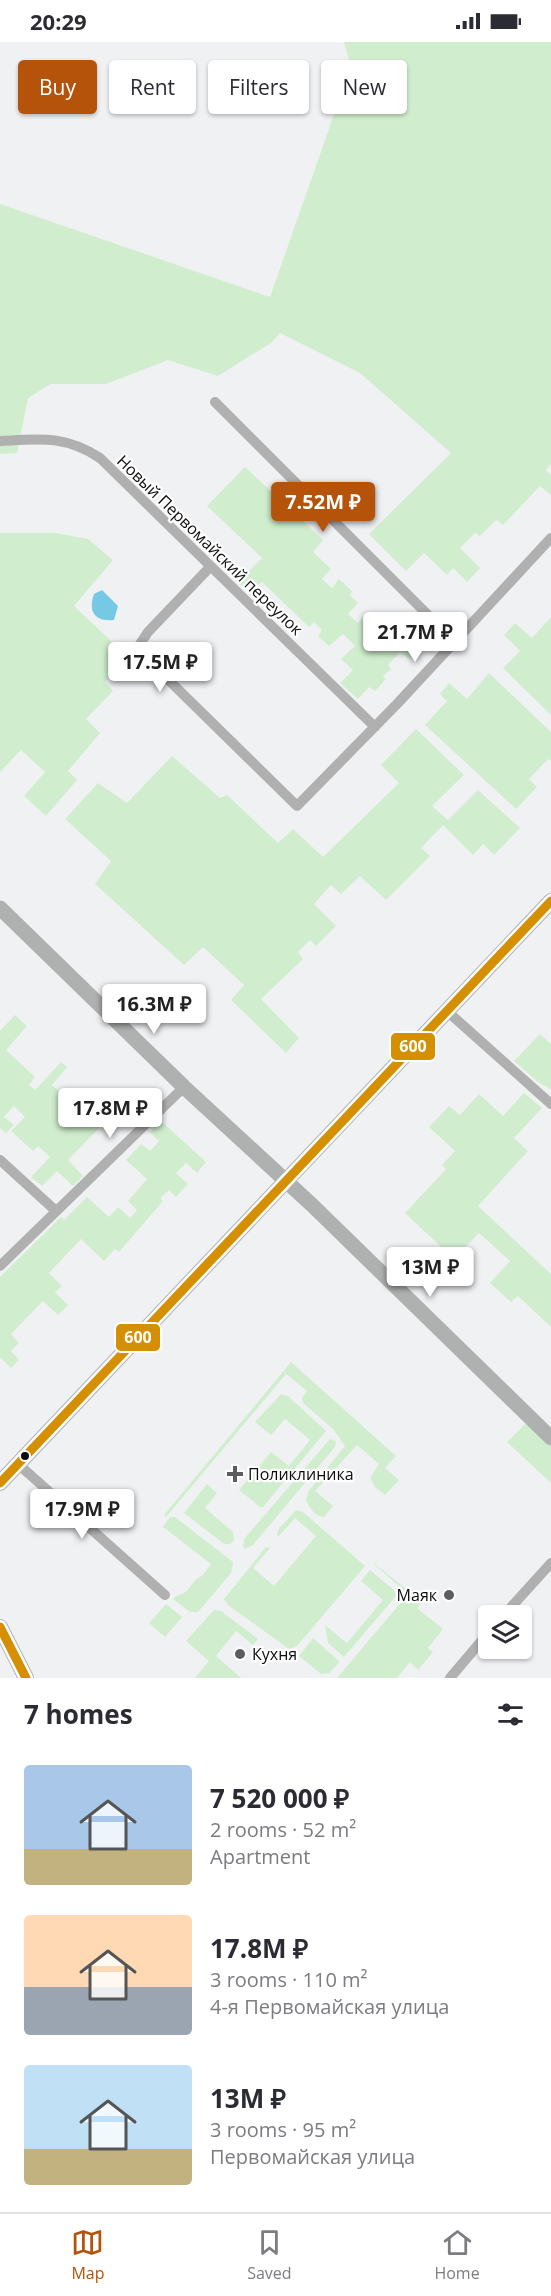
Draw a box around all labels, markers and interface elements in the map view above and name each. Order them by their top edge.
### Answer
text: 20:29 [30,6,87,36]
chip: Buy [18,60,97,114]
chip: Rent [109,60,196,114]
chip: Filters [208,60,309,114]
chip: New [321,60,407,114]
street label: Новый Первомайский переулок [112,450,308,640]
pin: 7.52M ₽ [268,482,378,533]
text: 7.52M ₽ [285,488,361,515]
pin: 21.7M ₽ [360,612,470,663]
text: 21.7M ₽ [377,618,453,645]
pin: 17.5M ₽ [105,642,215,693]
text: 17.5M ₽ [122,648,198,675]
pin: 16.3M ₽ [99,984,209,1035]
text: 16.3M ₽ [116,990,192,1017]
line badge: 600 [390,1032,436,1061]
text: 600 [399,1035,427,1057]
pin: 17.8M ₽ [55,1088,165,1139]
text: 17.8M ₽ [72,1094,148,1121]
pin: 13M ₽ [388,1247,472,1298]
text: 13M ₽ [401,1253,459,1280]
line badge: 600 [115,1323,161,1352]
text: 600 [124,1326,152,1348]
unlabelled marker [19,1450,31,1462]
place label: Поликлиника [248,1463,354,1485]
marker: Поликлиника [226,1465,244,1483]
pin: 17.9M ₽ [27,1489,137,1540]
text: 17.9M ₽ [44,1495,120,1522]
place label: Маяк [397,1584,438,1606]
marker: Маяк [442,1588,456,1602]
map controls [478,1605,532,1659]
button: layers [478,1605,532,1659]
place label: Кухня [252,1643,297,1665]
marker: Кухня [233,1647,247,1661]
text: 7 homes [24,1696,133,1732]
icon: filters [494,1698,527,1731]
text: 7 520 000 ₽ [210,1780,349,1816]
icon: home [72,1789,144,1861]
text: 2 rooms · 52 m² [210,1816,356,1843]
text: Apartment [210,1843,310,1870]
text: 17.8M ₽ [210,1930,308,1966]
icon: home [72,1939,144,2011]
text: 3 rooms · 110 m² [210,1966,368,1993]
text: 4-я Первомайская улица [210,1993,449,2020]
text: 13M ₽ [210,2080,286,2116]
icon: home [72,2089,144,2161]
text: 3 rooms · 95 m² [210,2116,356,2143]
text: Первомайская улица [210,2143,415,2170]
tab: Map [71,2226,104,2284]
tab: Saved [247,2226,292,2284]
tab: Home [434,2226,480,2284]

